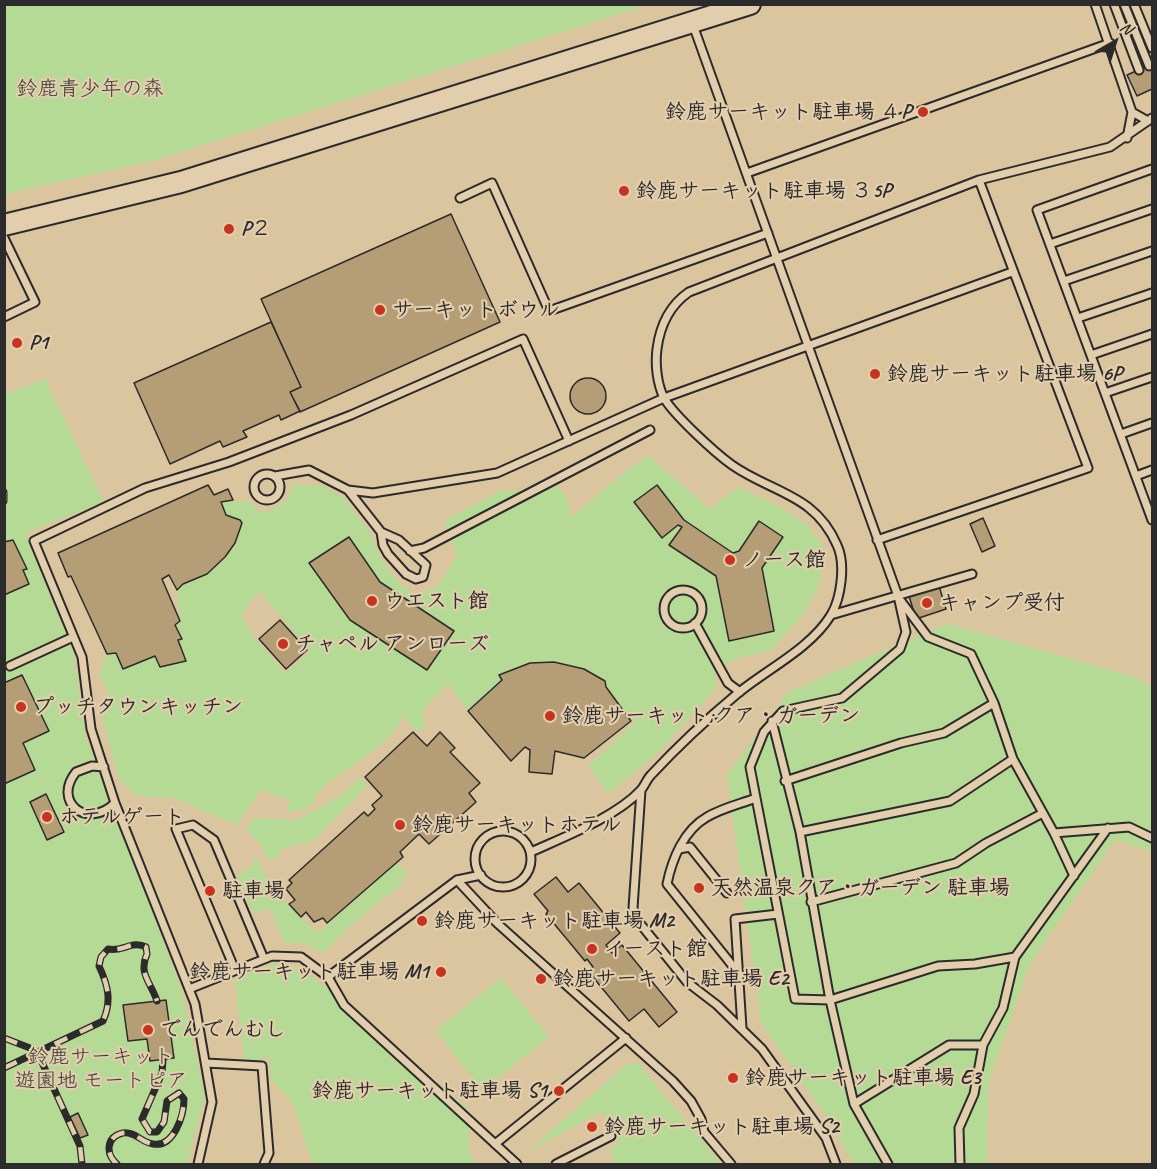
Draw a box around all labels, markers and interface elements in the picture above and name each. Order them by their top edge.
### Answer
north arrow [1085,12,1145,72]
text: N [1116,17,1136,39]
park label: 鈴鹿青少年の森 [17,76,163,102]
place label: 鈴鹿サーキット駐車場 ４P [665,99,911,125]
marker: 鈴鹿サーキット駐車場 ４P [916,105,930,119]
place label: 鈴鹿サーキット駐車場 ３5P [636,178,891,204]
marker: 鈴鹿サーキット駐車場 ３5P [617,184,631,198]
place label: P２ [241,216,272,242]
marker: P２ [222,222,236,236]
place label: サーキットボウル [392,297,560,323]
marker: サーキットボウル [373,303,387,317]
place label: P1 [29,330,48,356]
marker: P1 [10,336,24,350]
place label: 鈴鹿サーキット駐車場 6P [887,361,1122,387]
marker: 鈴鹿サーキット駐車場 6P [868,367,882,381]
place label: ノース館 [742,547,826,573]
marker: ノース館 [723,553,737,567]
place label: ウエスト館 [384,588,489,614]
place label: キャンプ受付 [939,590,1065,616]
marker: ウエスト館 [365,594,379,608]
marker: キャンプ受付 [920,596,934,610]
place label: チャペル アンローズ [295,631,489,657]
marker: チャペル アンローズ [276,637,290,651]
place label: プッチタウンキッチン [33,694,243,720]
marker: プッチタウンキッチン [14,700,28,714]
place label: 鈴鹿サーキット;クア・ガーデン [562,703,860,729]
marker: 鈴鹿サーキット;クア・ガーデン [543,709,557,723]
place label: ホテルゲート [59,804,185,830]
marker: ホテルゲート [40,810,54,824]
place label: 鈴鹿サーキットホテル [412,812,622,838]
marker: 鈴鹿サーキットホテル [393,818,407,832]
place label: 天然温泉クア・ガーデン 駐車場 [711,875,1010,901]
place label: 駐車場 [222,878,285,904]
marker: 天然温泉クア・ガーデン 駐車場 [692,881,706,895]
marker: 駐車場 [203,884,217,898]
place label: 鈴鹿サーキット駐車場 M2 [434,908,674,934]
marker: 鈴鹿サーキット駐車場 M2 [415,914,429,928]
place label: イースト館 [604,936,707,962]
marker: イースト館 [585,942,599,956]
place label: 鈴鹿サーキット駐車場 M1 [189,959,429,985]
marker: 鈴鹿サーキット駐車場 M1 [434,965,448,979]
place label: 鈴鹿サーキット駐車場 E2 [553,966,789,992]
marker: 鈴鹿サーキット駐車場 E2 [534,972,548,986]
place label: でんでんむし [160,1017,286,1043]
marker: でんでんむし [141,1023,155,1037]
park label: 鈴鹿サーキット 遊園地 モートピア [14,1044,188,1094]
place label: 鈴鹿サーキット駐車場 E3 [745,1065,981,1091]
marker: 鈴鹿サーキット駐車場 E3 [726,1071,740,1085]
place label: 鈴鹿サーキット駐車場 S1 [312,1078,547,1104]
marker: 鈴鹿サーキット駐車場 S1 [552,1084,566,1098]
place label: 鈴鹿サーキット駐車場 S2 [604,1114,839,1140]
marker: 鈴鹿サーキット駐車場 S2 [585,1120,599,1134]

